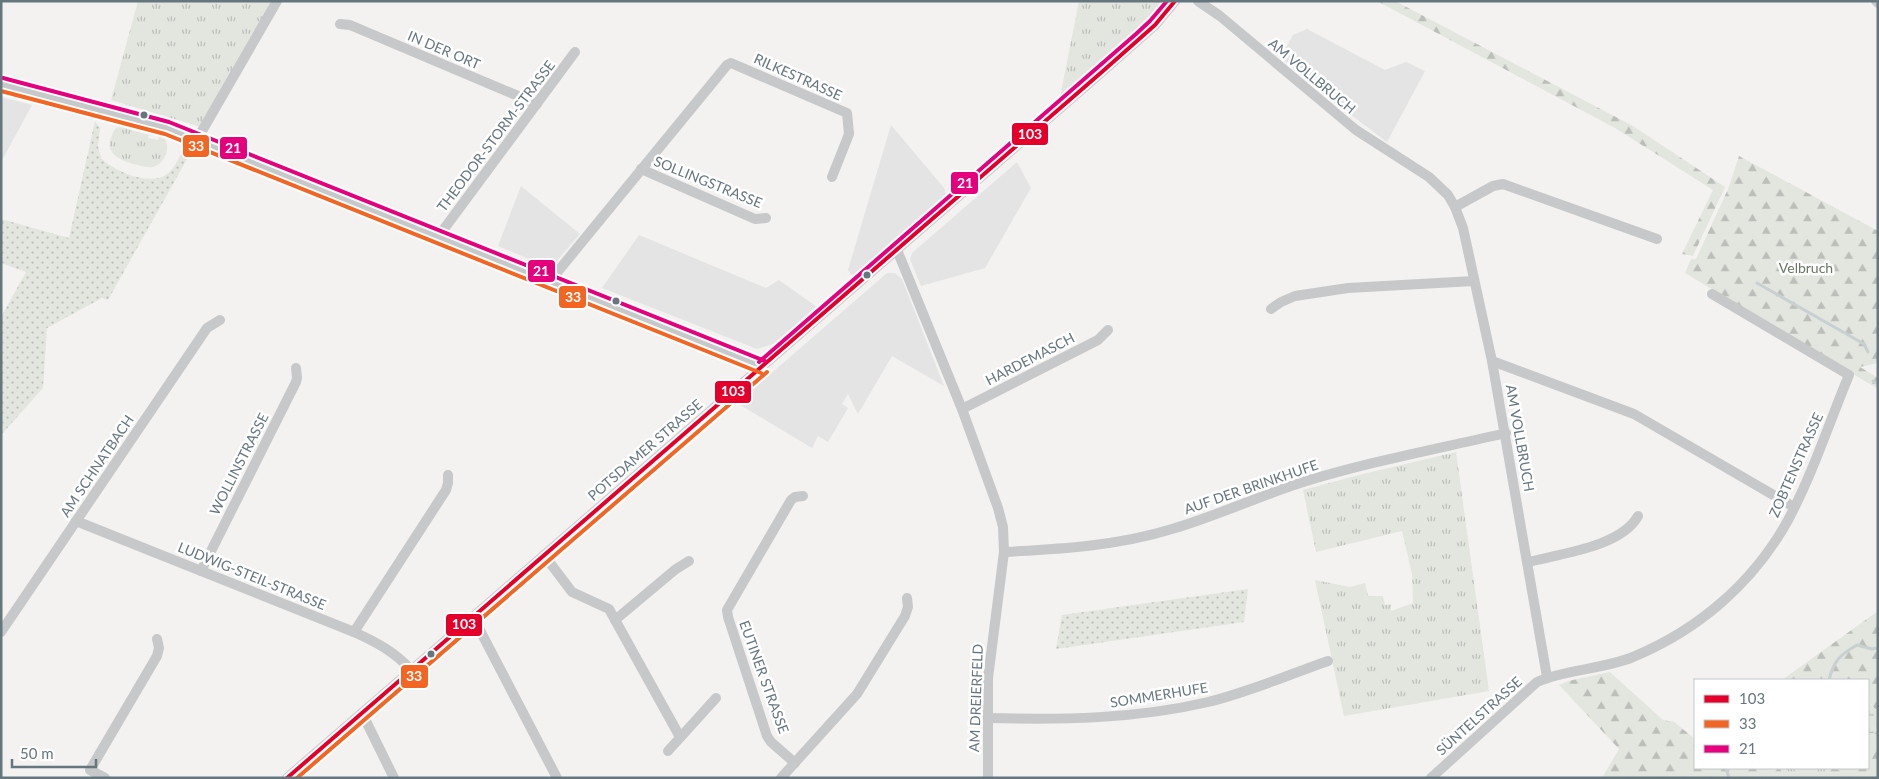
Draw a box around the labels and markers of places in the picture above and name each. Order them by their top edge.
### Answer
unlabelled marker [139,110,149,120]
unlabelled marker [862,270,872,280]
unlabelled marker [611,296,621,306]
unlabelled marker [426,649,436,659]

